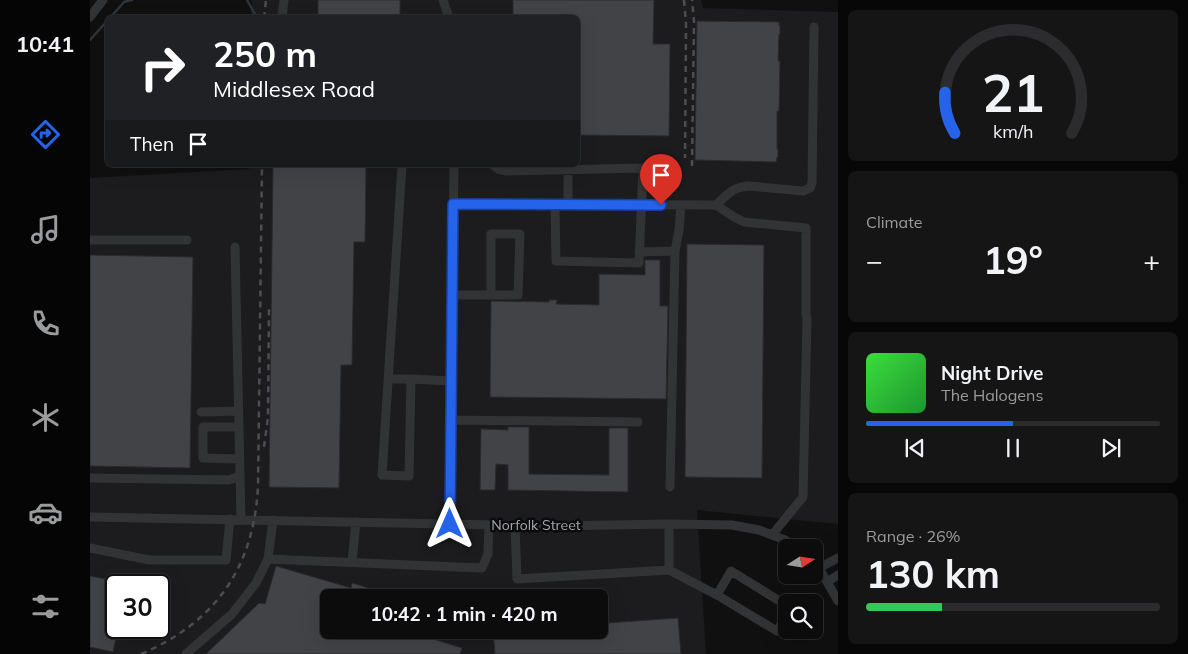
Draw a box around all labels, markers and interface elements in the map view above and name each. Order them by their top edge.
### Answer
text: 10:41 [16,30,74,58]
text: 250 m [213,32,317,76]
icon: right [130,35,195,100]
text: 21 [982,60,1044,125]
text: Middlesex Road [213,75,375,103]
icon: directions [28,117,63,152]
text: km/h [993,120,1033,142]
icon: arrive [184,130,212,158]
text: Then [130,132,174,156]
pin [640,154,682,205]
icon: arrive [647,161,675,189]
icon: music [28,212,63,247]
text: Climate [866,212,922,232]
text: 19° [983,236,1043,284]
text: − [866,243,883,278]
text: + [1143,243,1160,278]
icon: phone [28,306,63,341]
text: Night Drive [941,361,1043,385]
text: The Halogens [941,385,1043,405]
icon: climate [28,400,63,435]
icon: previous [901,434,929,462]
icon: pause [999,434,1027,462]
icon: next [1097,434,1125,462]
icon: car [28,495,63,530]
position arrow [423,497,475,549]
street label: Norfolk Street [491,516,581,534]
text: Range · 26% [866,526,961,546]
north arrow [778,539,822,584]
map controls [778,539,823,639]
text: 130 km [866,550,1000,598]
speed limit sign: 30 [105,574,170,639]
icon: filters [28,589,63,624]
button: search [778,594,823,639]
text: 10:42 · 1 min · 420 m [370,602,558,626]

